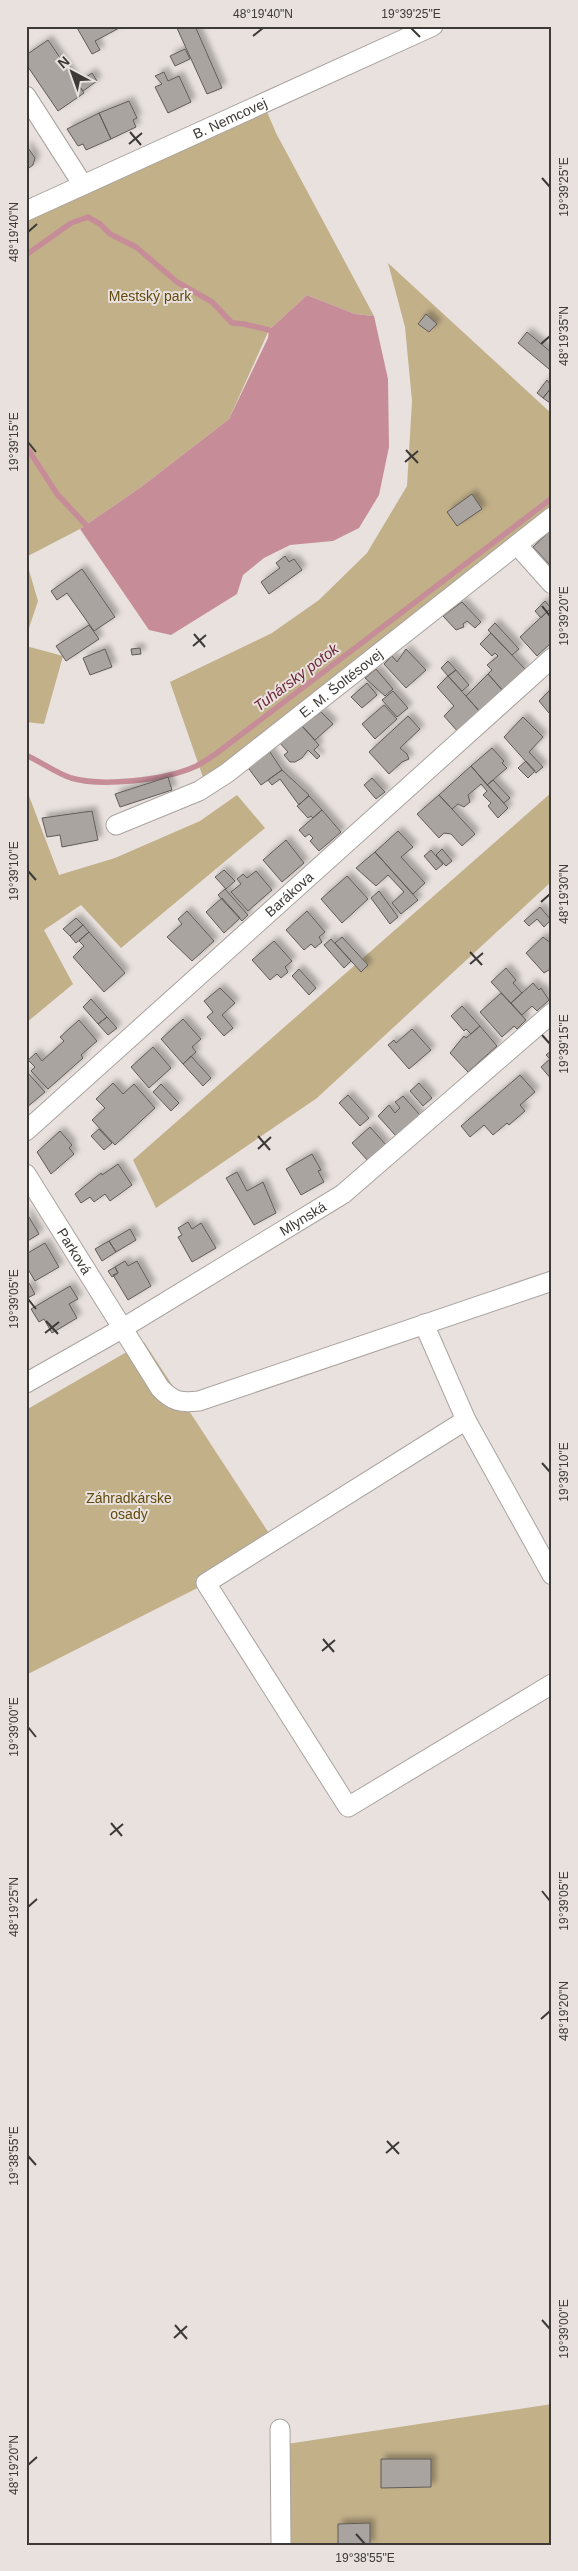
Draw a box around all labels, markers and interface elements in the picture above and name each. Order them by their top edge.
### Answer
text: 48°19'40"N [233,7,293,21]
text: 19°39'25"E [381,7,441,21]
north arrow [48,48,98,98]
text: N [54,53,73,72]
street label: B. Nemcovej [190,95,269,142]
text: 19°39'25"E [557,157,571,217]
text: 48°19'40"N [7,202,21,262]
park label: Mestský park [109,288,192,304]
text: 48°19'35"N [557,306,571,366]
text: 19°39'15"E [7,412,21,472]
text: 19°39'20"E [557,586,571,646]
water label: Tuhársky potok [250,639,343,714]
street label: E. M. Šoltésovej [296,646,386,721]
text: 19°39'10"E [7,841,21,901]
text: 48°19'30"N [557,864,571,924]
street label: Barákova [262,868,317,920]
text: 19°39'15"E [557,1014,571,1074]
street label: Mlynská [277,1198,329,1239]
street label: Parková [54,1225,95,1277]
text: 19°39'05"E [7,1269,21,1329]
text: 19°39'10"E [557,1442,571,1502]
park label: Záhradkárske osady [86,1490,172,1522]
text: 19°39'00"E [7,1697,21,1757]
text: 19°39'05"E [557,1871,571,1931]
text: 48°19'25"N [7,1877,21,1937]
text: 48°19'20"N [557,1981,571,2041]
text: 19°38'55"E [7,2126,21,2186]
text: 19°39'00"E [557,2299,571,2359]
text: 48°19'20"N [7,2435,21,2495]
text: 19°38'55"E [335,2551,395,2565]

